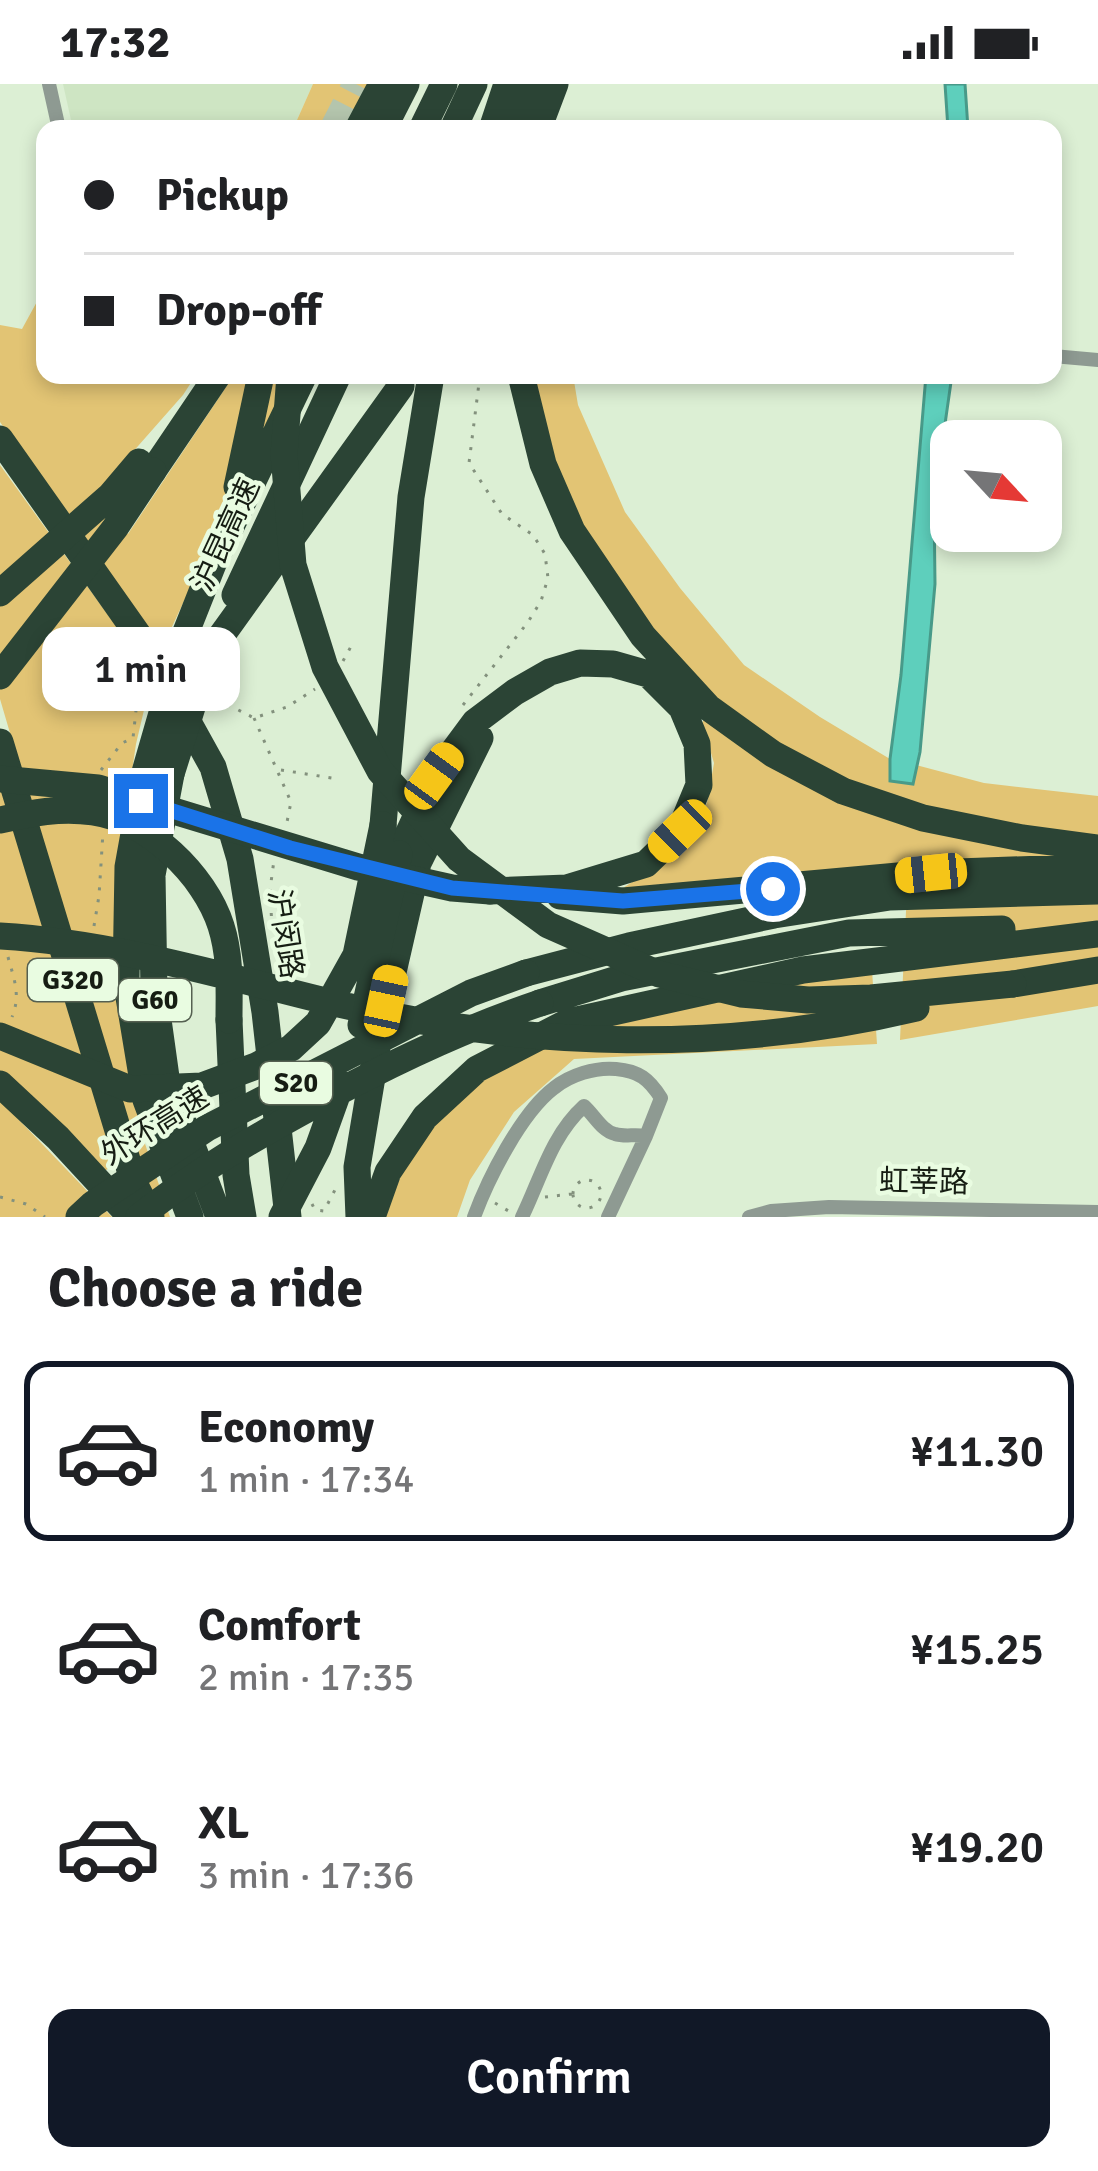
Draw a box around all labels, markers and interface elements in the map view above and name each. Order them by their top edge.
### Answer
text: 17:32 [60,15,170,70]
text: Pickup [156,168,289,223]
text: Drop-off [156,283,321,338]
north arrow [930,420,1062,552]
map controls [930,420,1062,552]
street label: 沪昆高速 [184,473,268,597]
callout: 1 min [42,627,240,711]
text: 1 min [94,645,188,693]
car [398,736,470,816]
route end [114,774,168,828]
car [642,793,718,869]
car [893,851,969,895]
route start [746,862,800,916]
street label: 沪闵路 [260,887,310,981]
road number: G320 [28,959,118,1001]
car [361,962,411,1040]
road number: G60 [119,979,191,1021]
road number: S20 [260,1062,332,1104]
street label: 外环高速 [94,1079,216,1173]
street label: 虹莘路 [879,1163,969,1201]
text: Choose a ride [48,1255,363,1322]
icon: car [54,1397,162,1505]
text: Economy [198,1400,374,1455]
text: ¥11.30 [910,1424,1044,1479]
text: 1 min · 17:34 [198,1455,414,1503]
icon: car [54,1595,162,1703]
text: Comfort [198,1598,361,1653]
text: ¥15.25 [910,1622,1044,1677]
text: 2 min · 17:35 [198,1653,414,1701]
icon: car [54,1793,162,1901]
text: XL [198,1796,249,1851]
text: ¥19.20 [910,1820,1044,1875]
text: 3 min · 17:36 [198,1851,414,1899]
button: Confirm [48,2009,1050,2147]

